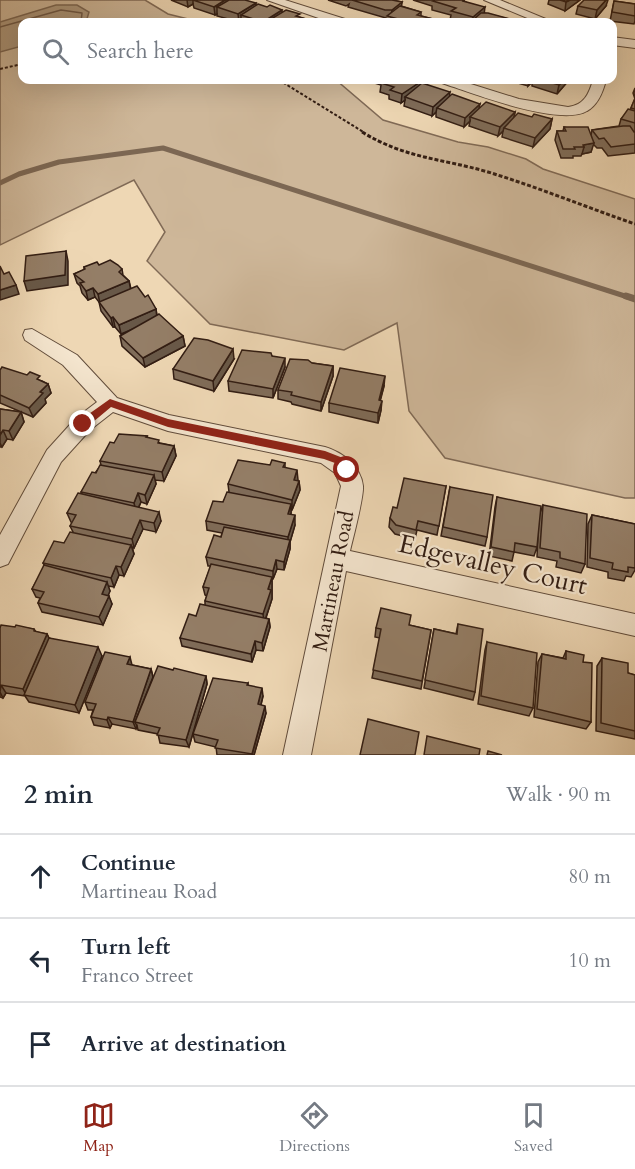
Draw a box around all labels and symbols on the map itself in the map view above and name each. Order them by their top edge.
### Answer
route end [69,410,95,436]
route start [333,456,359,482]
street label: Martineau Road [306,508,361,654]
street label: Edgevalley Court [395,526,591,603]

